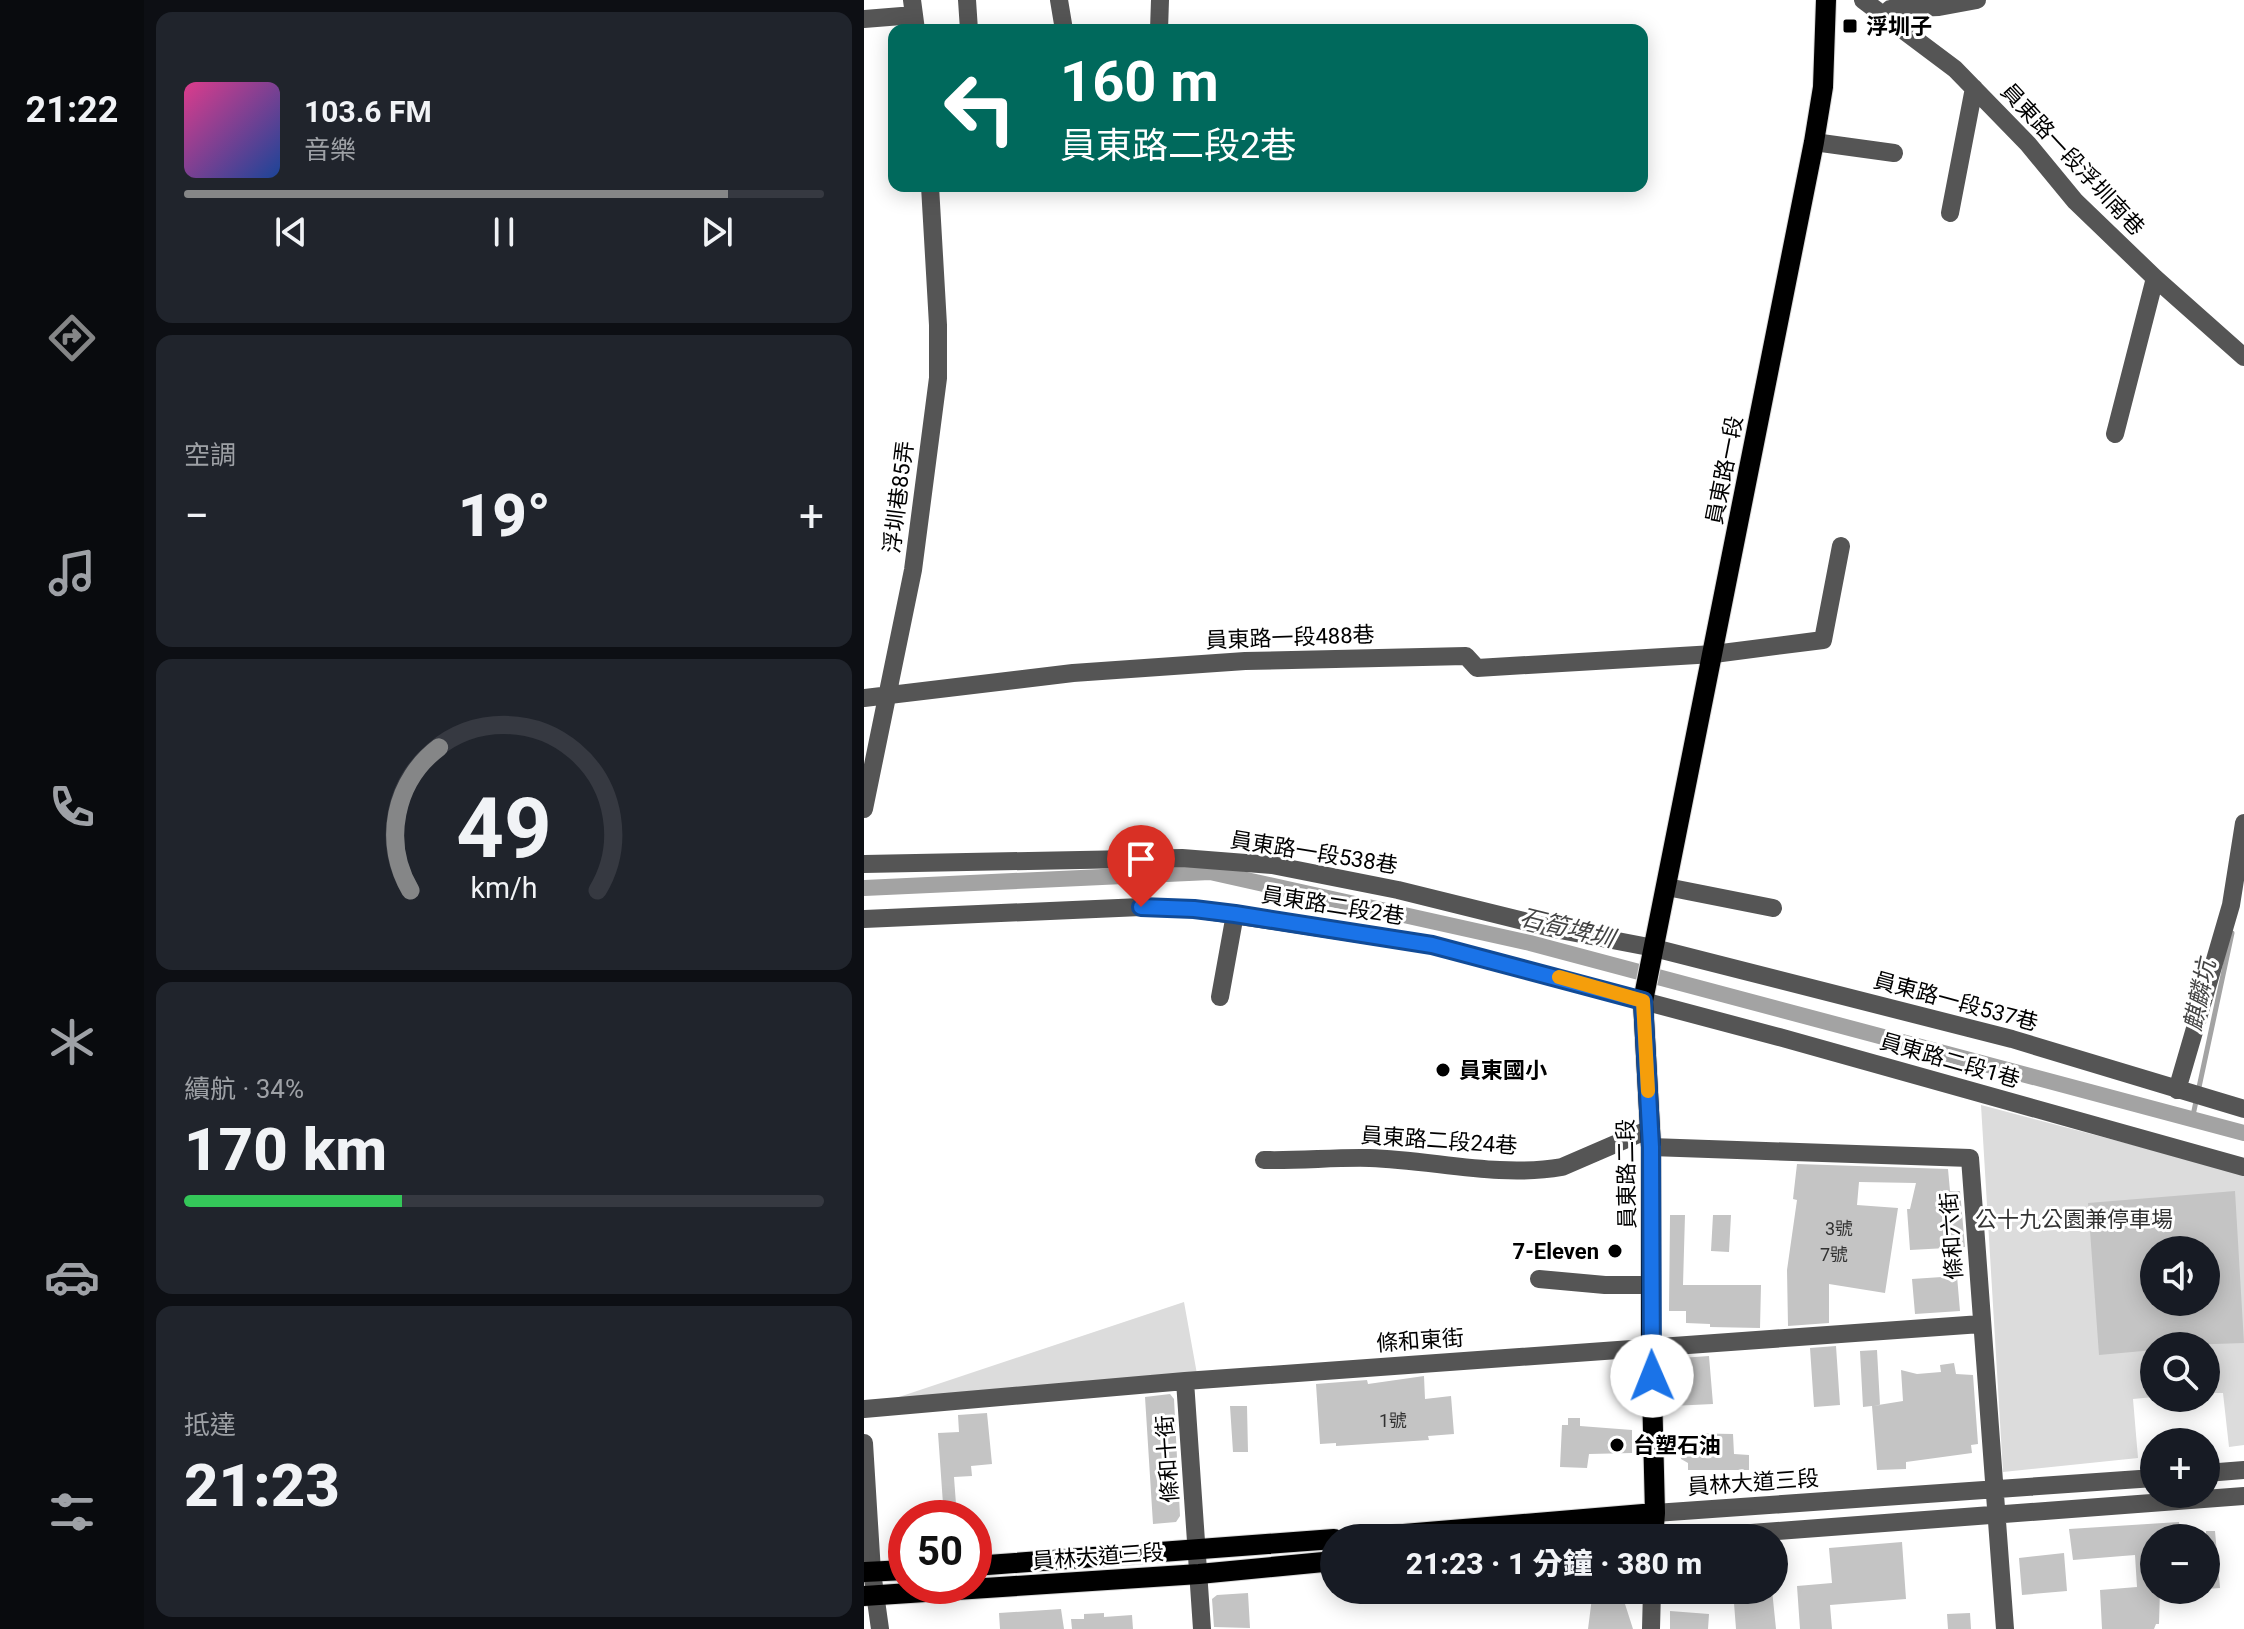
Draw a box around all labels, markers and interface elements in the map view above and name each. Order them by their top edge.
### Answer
place label: 浮圳子 [1866,14,1932,39]
marker: 浮圳子 [1841,17,1859,35]
text: 160 m [1060,49,1219,115]
icon: left [928,56,1032,160]
street label: 員東路一段浮圳南巷 [1996,78,2149,240]
text: 21:22 [26,89,118,131]
text: 103.6 FM [304,94,432,129]
text: 員東路二段2巷 [1060,125,1296,167]
text: 音樂 [304,135,356,165]
icon: previous [269,210,313,254]
icon: pause [482,210,526,254]
icon: next [695,210,739,254]
icon: directions [44,310,100,366]
street label: 員東路一段 [1702,414,1747,526]
text: 空調 [184,440,236,470]
street label: 浮圳巷85弄 [879,440,918,555]
text: 19° [458,480,551,551]
text: − [184,490,209,542]
text: + [799,490,824,542]
icon: music [44,545,100,601]
street label: 員東路一段488巷 [1205,622,1375,653]
icon: phone [44,779,100,835]
text: 49 [456,779,552,876]
pin [1107,825,1175,907]
street label: 員東路一段538巷 [1228,827,1399,878]
icon: arrive [1119,837,1163,881]
text: km/h [470,871,538,905]
street label: 員東路二段2巷 [1260,882,1406,929]
water label: 石筍埤圳 [1517,903,1620,954]
water label: 麒麟坑 [2179,954,2222,1033]
street label: 員東路一段537巷 [1871,968,2041,1035]
icon: climate [44,1014,100,1070]
street label: 員東路二段1巷 [1877,1029,2023,1092]
place label: 員東國小 [1459,1058,1547,1083]
marker: 員東國小 [1434,1061,1452,1079]
text: 續航 · 34% [184,1074,304,1104]
text: 170 km [184,1114,387,1185]
street label: 員東路二段 [1613,1119,1640,1229]
street label: 員東路二段24巷 [1360,1123,1518,1158]
street label: 條和六街 [1936,1191,1967,1281]
park label: 公十九公園兼停車場 [1975,1207,2173,1232]
house number: 3號 [1825,1218,1853,1239]
map controls [2140,1236,2220,1604]
button: sound [2140,1236,2220,1316]
place label: 7-Eleven [1513,1239,1599,1264]
marker: 7-Eleven [1606,1242,1624,1260]
house number: 7號 [1820,1244,1848,1265]
icon: car [44,1249,100,1305]
street label: 條和東街 [1375,1325,1465,1356]
button: search [2140,1332,2220,1412]
position arrow [1610,1334,1694,1418]
text: 抵達 [184,1410,236,1440]
house number: 1號 [1379,1410,1407,1431]
street label: 條和十街 [1152,1414,1183,1504]
button: + [2140,1428,2220,1508]
place label: 台塑石油 [1633,1433,1721,1458]
marker: 台塑石油 [1608,1436,1626,1454]
text: 21:23 [184,1450,340,1521]
street label: 員林大道三段 [1686,1465,1820,1500]
icon: filters [44,1484,100,1540]
speed limit sign: 50 [888,1500,992,1604]
button: − [2140,1524,2220,1604]
street label: 員林大道三段 [1031,1539,1165,1574]
text: 21:23 · 1 分鐘 · 380 m [1406,1546,1702,1581]

